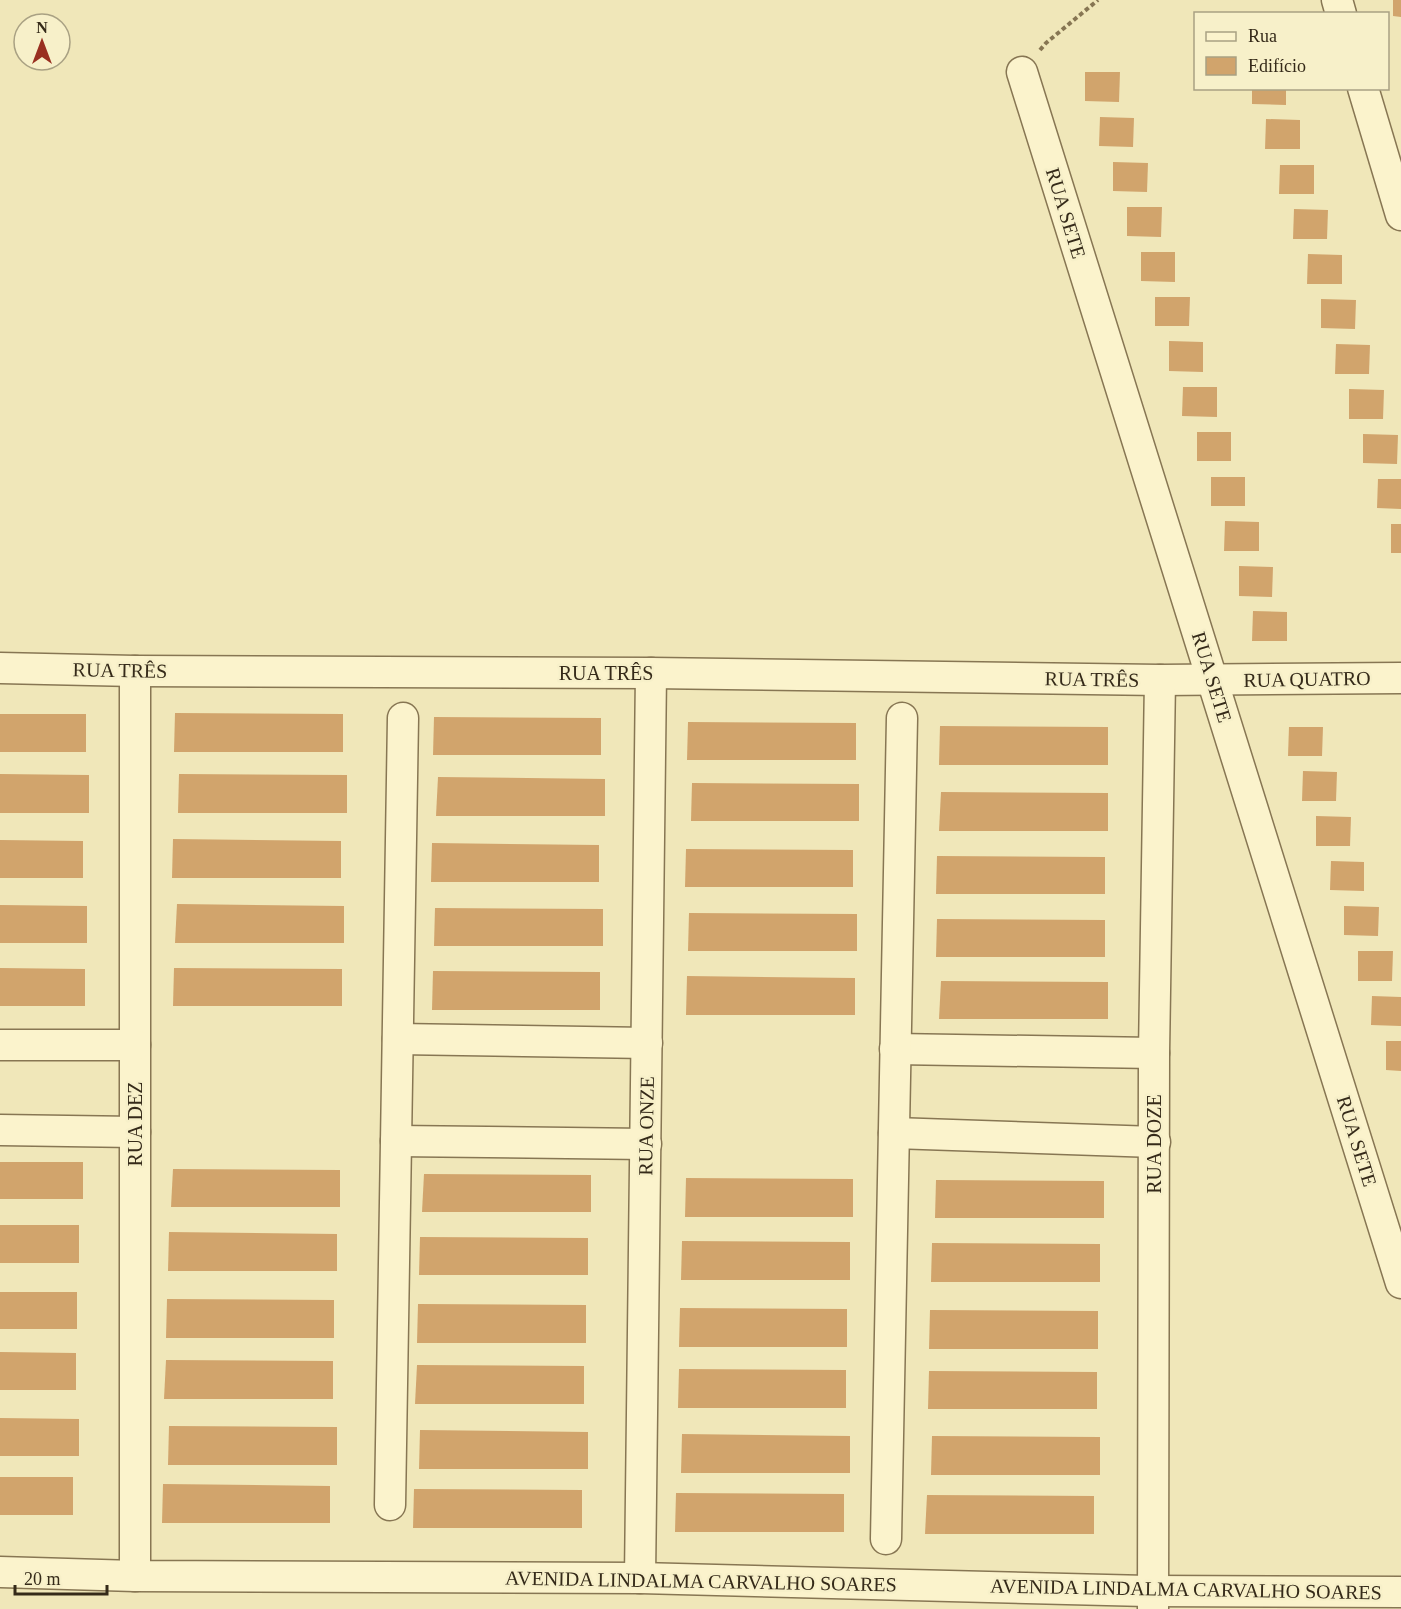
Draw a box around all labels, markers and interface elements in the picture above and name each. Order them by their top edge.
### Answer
north arrow [12,12,72,72]
legend [1194,12,1389,90]
text: N [36,19,48,36]
text: Rua [1248,26,1277,46]
text: Edifício [1248,56,1306,76]
street label: RUA SETE [1042,165,1090,261]
street label: RUA SETE [1188,629,1236,725]
street label: RUA TRÊS [72,658,168,682]
street label: RUA TRÊS [559,662,653,684]
street label: RUA TRÊS [1044,667,1140,691]
street label: RUA QUATRO [1243,667,1371,691]
street label: RUA ONZE [634,1076,658,1176]
street label: RUA DEZ [124,1082,146,1167]
street label: RUA SETE [1333,1093,1381,1189]
street label: RUA DOZE [1143,1094,1165,1194]
scale bar [15,1558,106,1596]
street label: AVENIDA LINDALMA CARVALHO SOARES [505,1567,897,1595]
text: 20 m [24,1569,61,1589]
street label: AVENIDA LINDALMA CARVALHO SOARES [990,1575,1382,1603]

